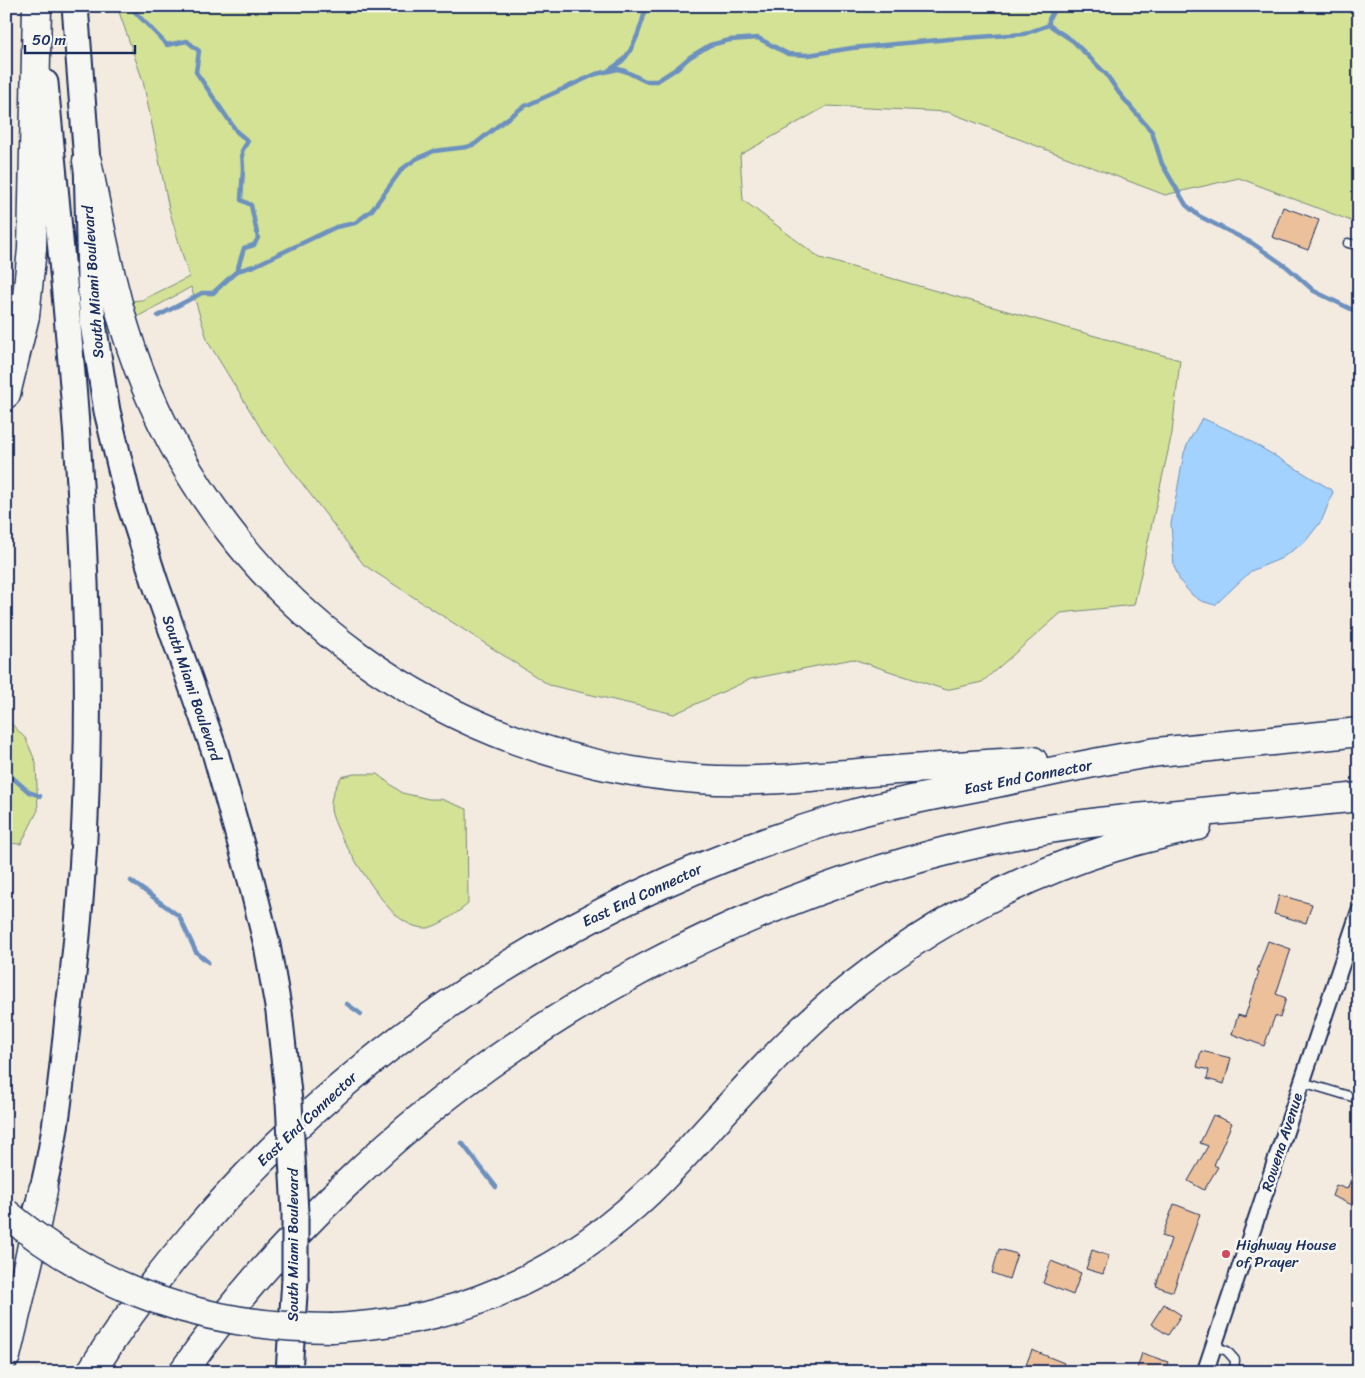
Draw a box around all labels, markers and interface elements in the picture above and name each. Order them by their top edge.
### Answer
scale bar [25,22,135,54]
text: 50 m [32,27,67,53]
street label: South Miami Boulevard [75,204,111,359]
street label: South Miami Boulevard [155,611,230,766]
street label: East End Connector [962,752,1095,802]
street label: East End Connector [578,855,707,934]
street label: East End Connector [251,1065,364,1173]
street label: Rowena Avenue [1254,1089,1310,1195]
street label: South Miami Boulevard [280,1167,306,1322]
place label: Highway House of Prayer [1236,1232,1337,1275]
marker: Highway House of Prayer [1220,1248,1232,1260]

